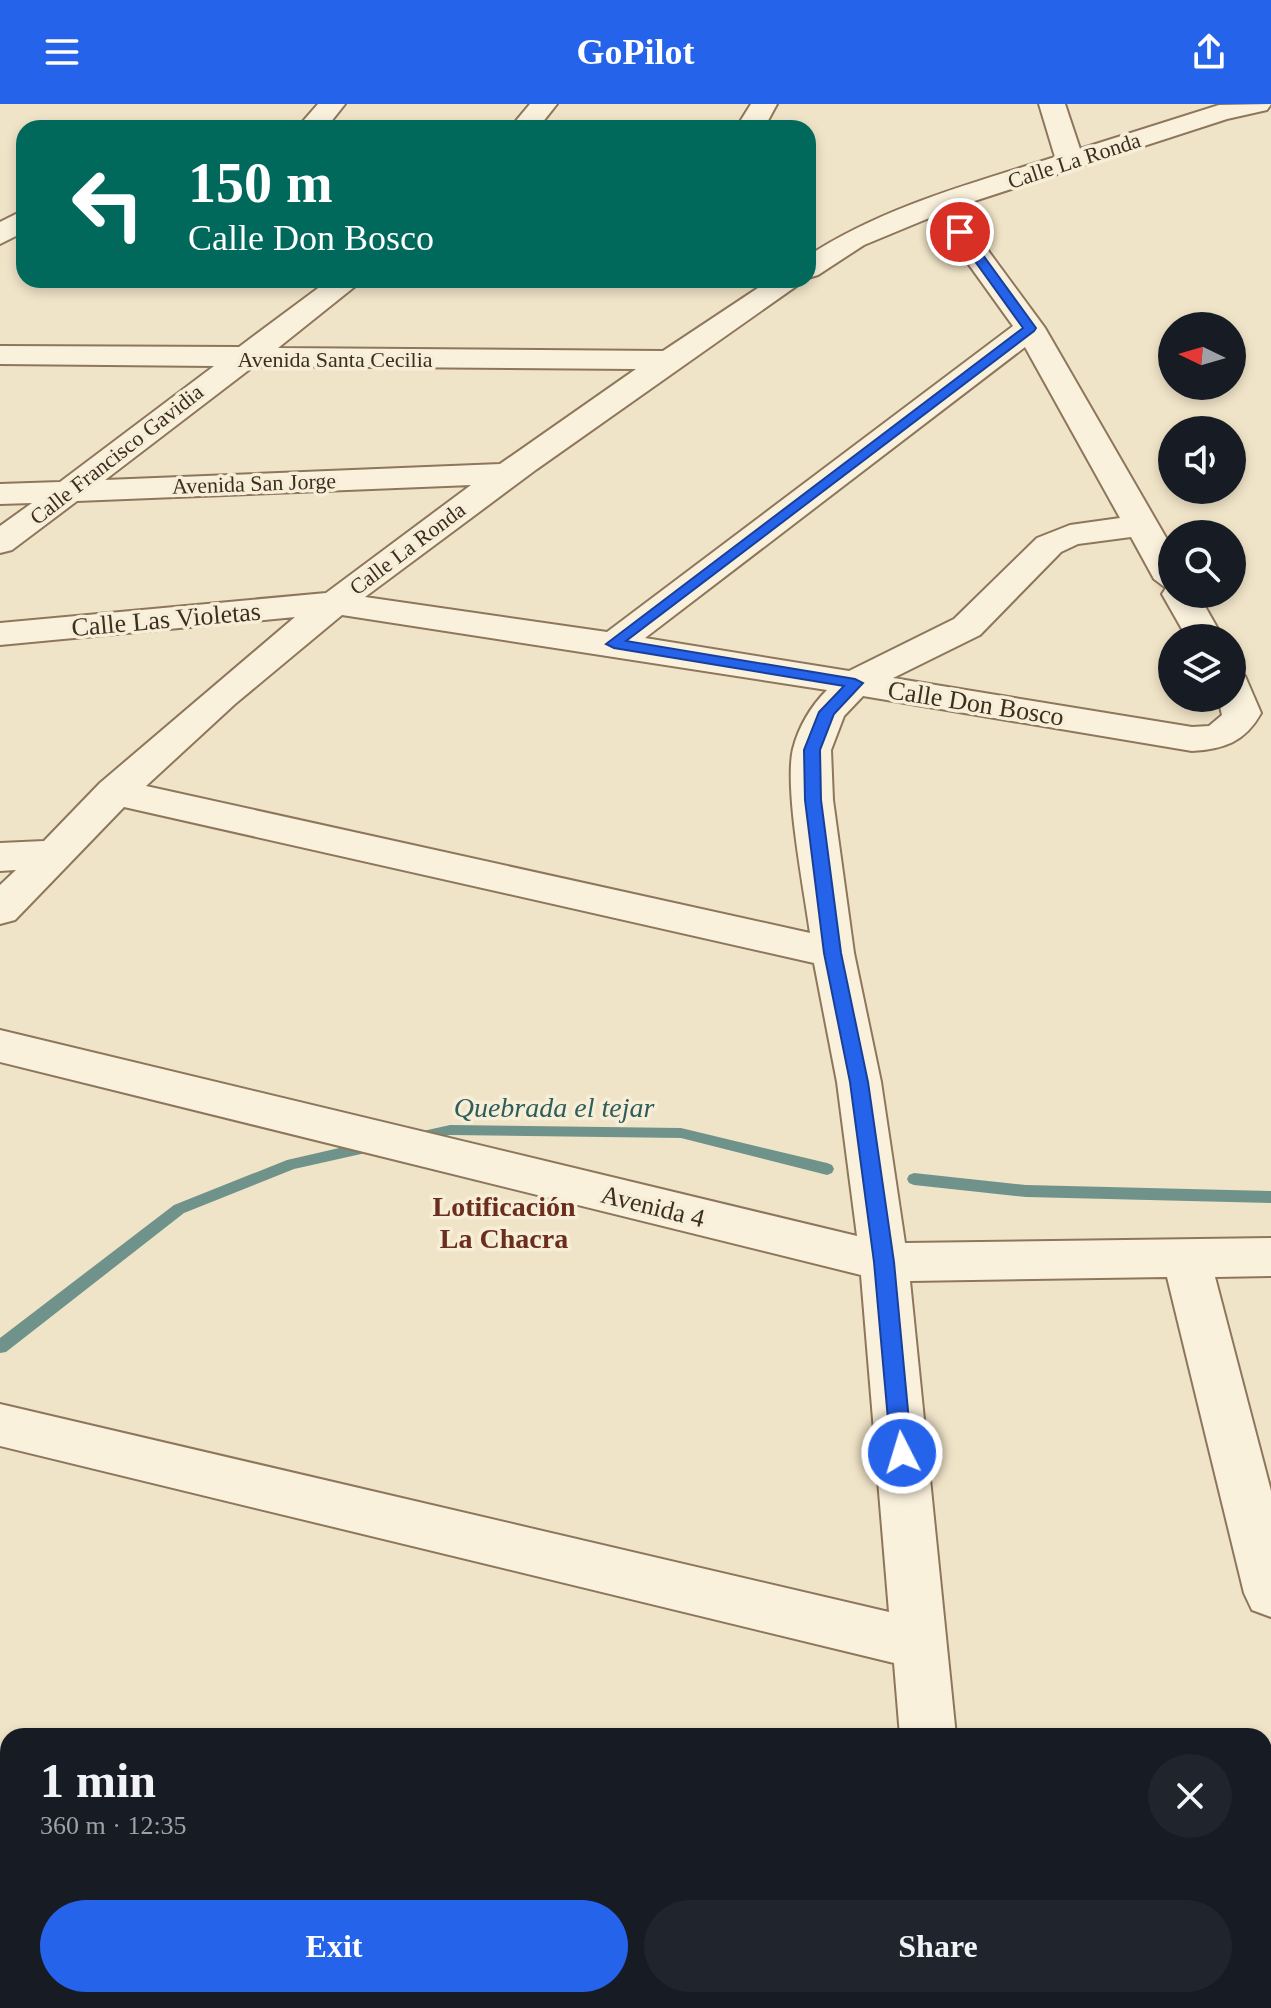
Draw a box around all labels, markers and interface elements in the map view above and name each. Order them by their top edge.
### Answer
icon: menu [40,30,84,74]
icon: share [1187,30,1231,74]
text: GoPilot [577,32,694,72]
street label: Calle La Ronda [1005,127,1144,194]
icon: left [56,152,160,256]
text: 150 m [188,152,333,214]
pin [926,198,994,266]
icon: arrive [938,210,982,254]
text: Calle Don Bosco [188,218,434,258]
north arrow [1158,312,1246,400]
map controls [1158,312,1246,712]
street label: Avenida Santa Cecilia [237,347,433,372]
street label: Calle Francisco Gavidia [25,379,208,530]
button: sound [1158,416,1246,504]
street label: Avenida San Jorge [172,468,336,499]
street label: Calle La Ronda [345,497,470,600]
button: search [1158,520,1246,608]
street label: Calle Las Violetas [70,597,262,642]
button: layers [1158,624,1246,712]
street label: Calle Don Bosco [886,675,1066,732]
water label: Quebrada el tejar [454,1092,654,1123]
street label: Avenida 4 [598,1180,708,1233]
district label: Lotificación La Chacra [432,1191,576,1254]
position arrow [860,1411,944,1495]
text: 1 min [40,1754,156,1807]
button: close [1148,1754,1232,1838]
text: 360 m · 12:35 [40,1811,187,1840]
button: Exit [40,1900,628,1992]
button: Share [644,1900,1232,1992]

